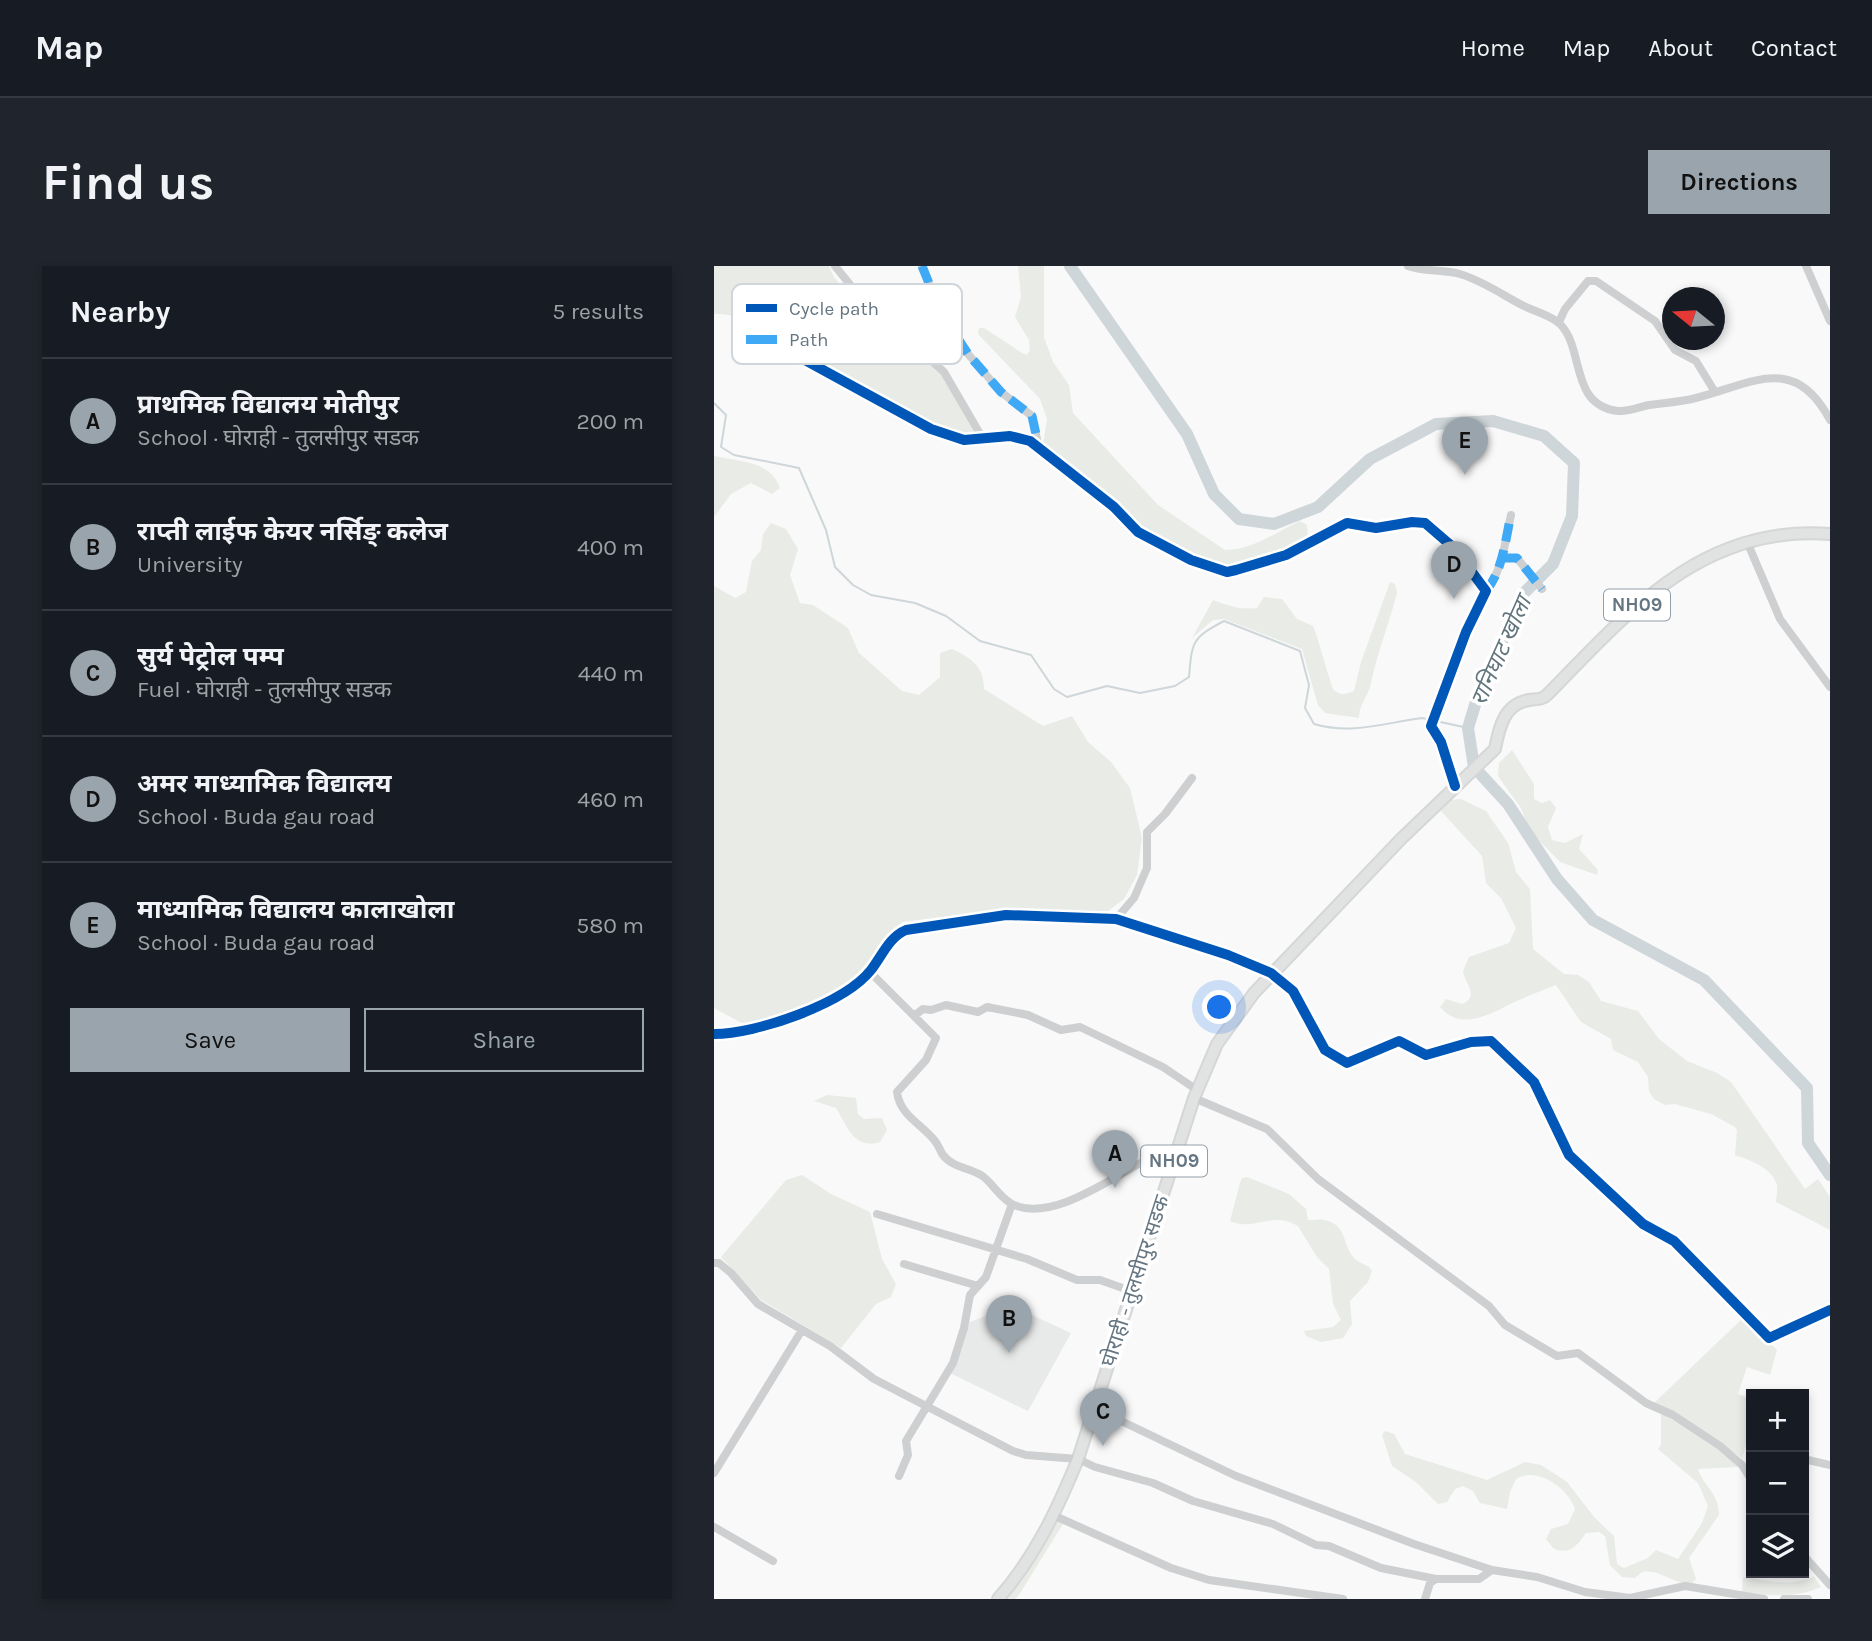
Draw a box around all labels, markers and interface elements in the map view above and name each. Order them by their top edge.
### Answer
text: Map [35,29,103,67]
text: Home [1461,34,1525,62]
text: Map [1563,34,1610,62]
text: About [1648,34,1713,62]
text: Contact [1751,34,1837,62]
button: Directions [1648,150,1830,214]
text: Find us [42,154,214,211]
legend [732,284,962,364]
north arrow [1662,287,1725,350]
text: Nearby [70,294,170,330]
text: 5 results [552,298,644,325]
text: Cycle path [789,298,879,320]
text: Path [789,329,829,351]
text: प्राथमिक विद्यालय मोतीपुर [137,389,399,420]
text: A [86,408,100,435]
text: 200 m [576,408,644,435]
pin: E [1442,417,1488,475]
text: School · घोराही - तुलसीपुर सडक [137,424,419,451]
text: राप्ती लाईफ केयर नर्सिङ् कलेज [137,516,448,547]
text: B [86,534,100,561]
text: 400 m [577,534,644,561]
pin: D [1431,541,1477,599]
text: University [137,551,243,578]
water label: रानिघाट खोला [1465,589,1539,710]
road number: NH09 [1604,590,1670,620]
text: सुर्य पेट्रोल पम्प [137,641,284,672]
text: C [86,660,100,687]
text: 440 m [578,660,644,687]
text: Fuel · घोराही - तुलसीपुर सडक [137,676,391,703]
text: अमर माध्यामिक विद्यालय [137,768,392,799]
text: D [85,786,101,813]
text: 460 m [577,786,644,813]
text: School · Buda gau road [137,803,375,830]
text: माध्यामिक विद्यालय कालाखोला [137,894,454,925]
text: E [86,912,100,939]
text: 580 m [576,912,644,939]
text: School · Buda gau road [137,929,375,956]
your location [1202,990,1236,1024]
button: Save [70,1008,350,1072]
button: Share [364,1008,644,1072]
pin: A [1092,1130,1138,1188]
road number: NH09 [1141,1146,1207,1177]
street label: घोराही - तुलसीपुर सडक [1096,1192,1175,1370]
pin: B [986,1295,1032,1353]
pin: C [1080,1388,1126,1446]
map controls [1746,1389,1809,1578]
button: + [1746,1389,1809,1452]
button: − [1746,1452,1809,1515]
button: layers [1746,1515,1809,1578]

